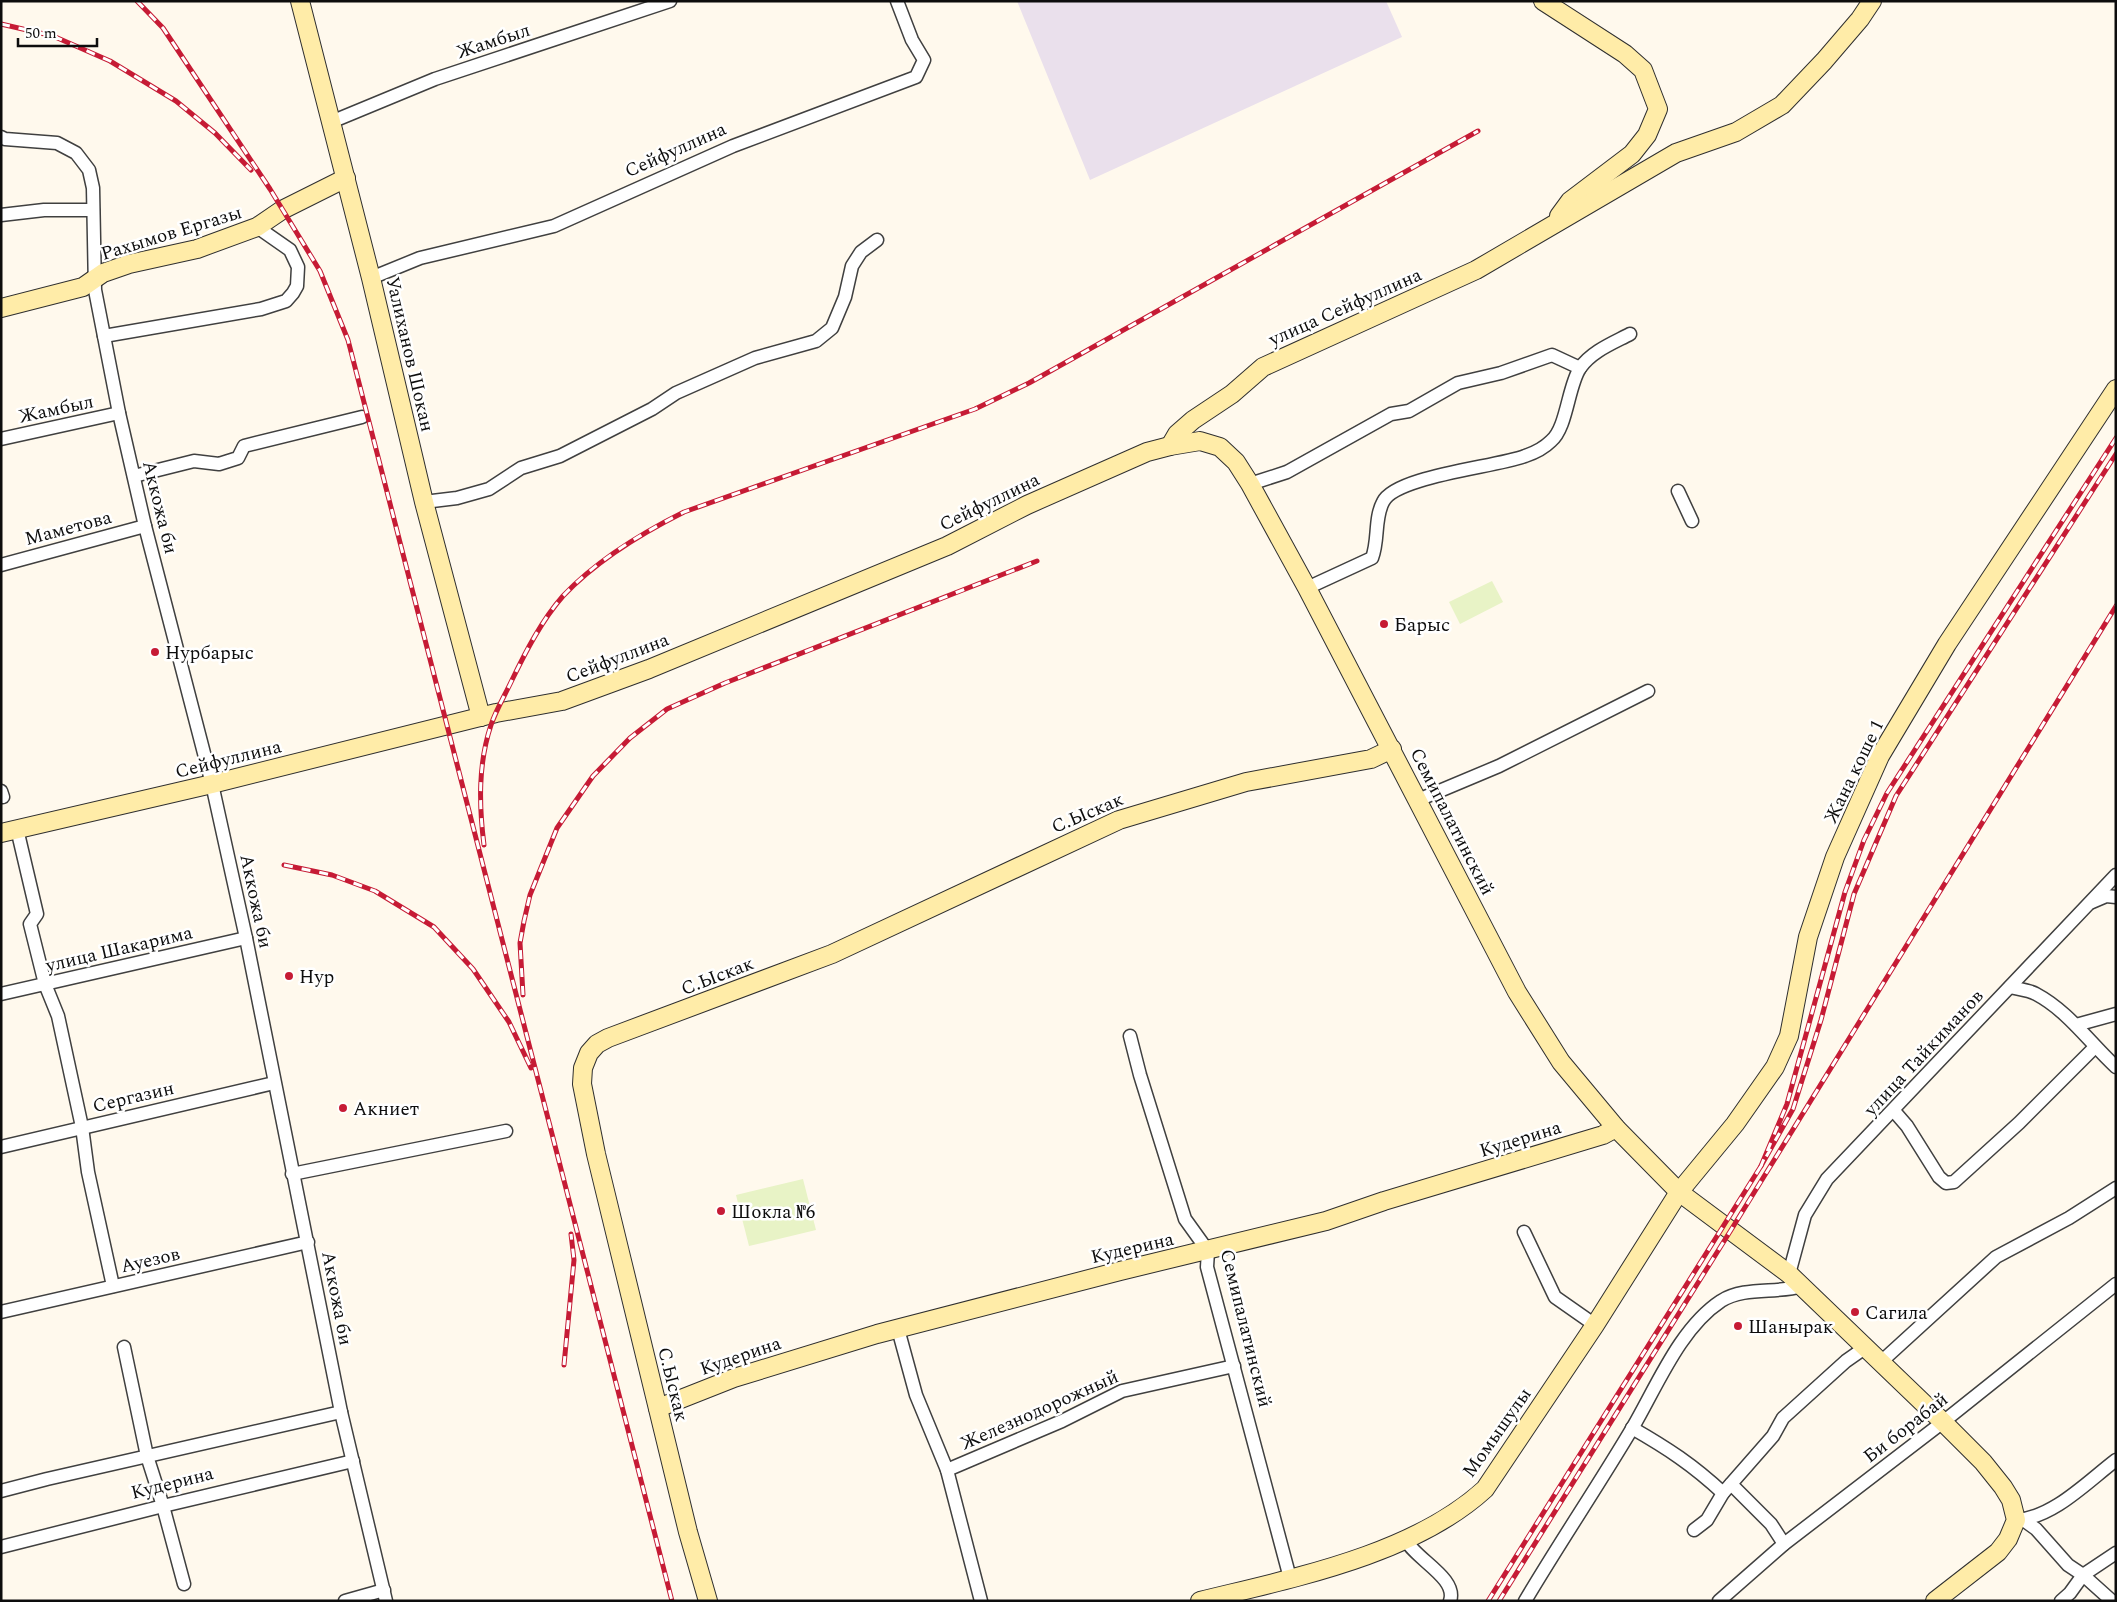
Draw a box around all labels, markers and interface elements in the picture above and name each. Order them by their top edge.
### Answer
scale bar [18,15,96,47]
street label: Жамбыл [453,16,534,67]
text: 50 m [25,22,57,45]
street label: Сейфуллина [620,115,732,186]
street label: Рахымов Ергазы [97,198,245,269]
street label: улица Сейфуллина [1264,260,1427,355]
street label: Уалиханов Шокан [378,274,441,435]
street label: Жамбыл [16,387,96,432]
street label: Аккожа би [134,458,185,557]
street label: Сейфуллина [934,465,1046,539]
street label: Маметова [22,503,116,554]
place label: Барыс [1394,611,1450,640]
marker: Барыс [1378,618,1390,630]
street label: Сейфуллина [562,625,674,691]
place label: Нурбарыс [165,639,254,668]
marker: Нурбарыс [149,646,161,658]
street label: Жана коше 1 [1817,715,1892,829]
street label: Сейфуллина [172,732,285,787]
street label: Семипалатинский [1402,743,1501,901]
street label: С.Ыскак [1047,785,1129,842]
street label: Аккожа би [231,852,280,951]
street label: улица Шакарима [42,918,196,981]
street label: С.Ыскак [677,949,759,1004]
place label: Нур [299,963,334,992]
marker: Нур [283,970,295,982]
street label: улица Тайкиманов [1857,983,1991,1124]
street label: Сергазин [90,1074,177,1121]
place label: Акниет [353,1095,419,1124]
marker: Акниет [337,1102,349,1114]
street label: Кудерина [1476,1113,1566,1166]
place label: Шокла №6 [731,1198,815,1227]
marker: Шокла №6 [715,1205,727,1217]
street label: Кудерина [1088,1225,1177,1272]
street label: Ауезов [118,1240,183,1281]
street label: Семипалатинский [1212,1246,1279,1411]
street label: Аккожа би [313,1249,360,1348]
place label: Сагила [1865,1299,1928,1328]
marker: Сагила [1849,1306,1861,1318]
place label: Шанырак [1748,1313,1834,1342]
marker: Шанырак [1732,1320,1744,1332]
street label: Кудерина [696,1329,786,1384]
street label: С.Ыскак [649,1344,696,1425]
street label: Железнодорожный [956,1363,1123,1458]
street label: Момышулы [1455,1382,1539,1484]
street label: Би борабай [1857,1386,1955,1471]
street label: Кудерина [128,1459,217,1508]

